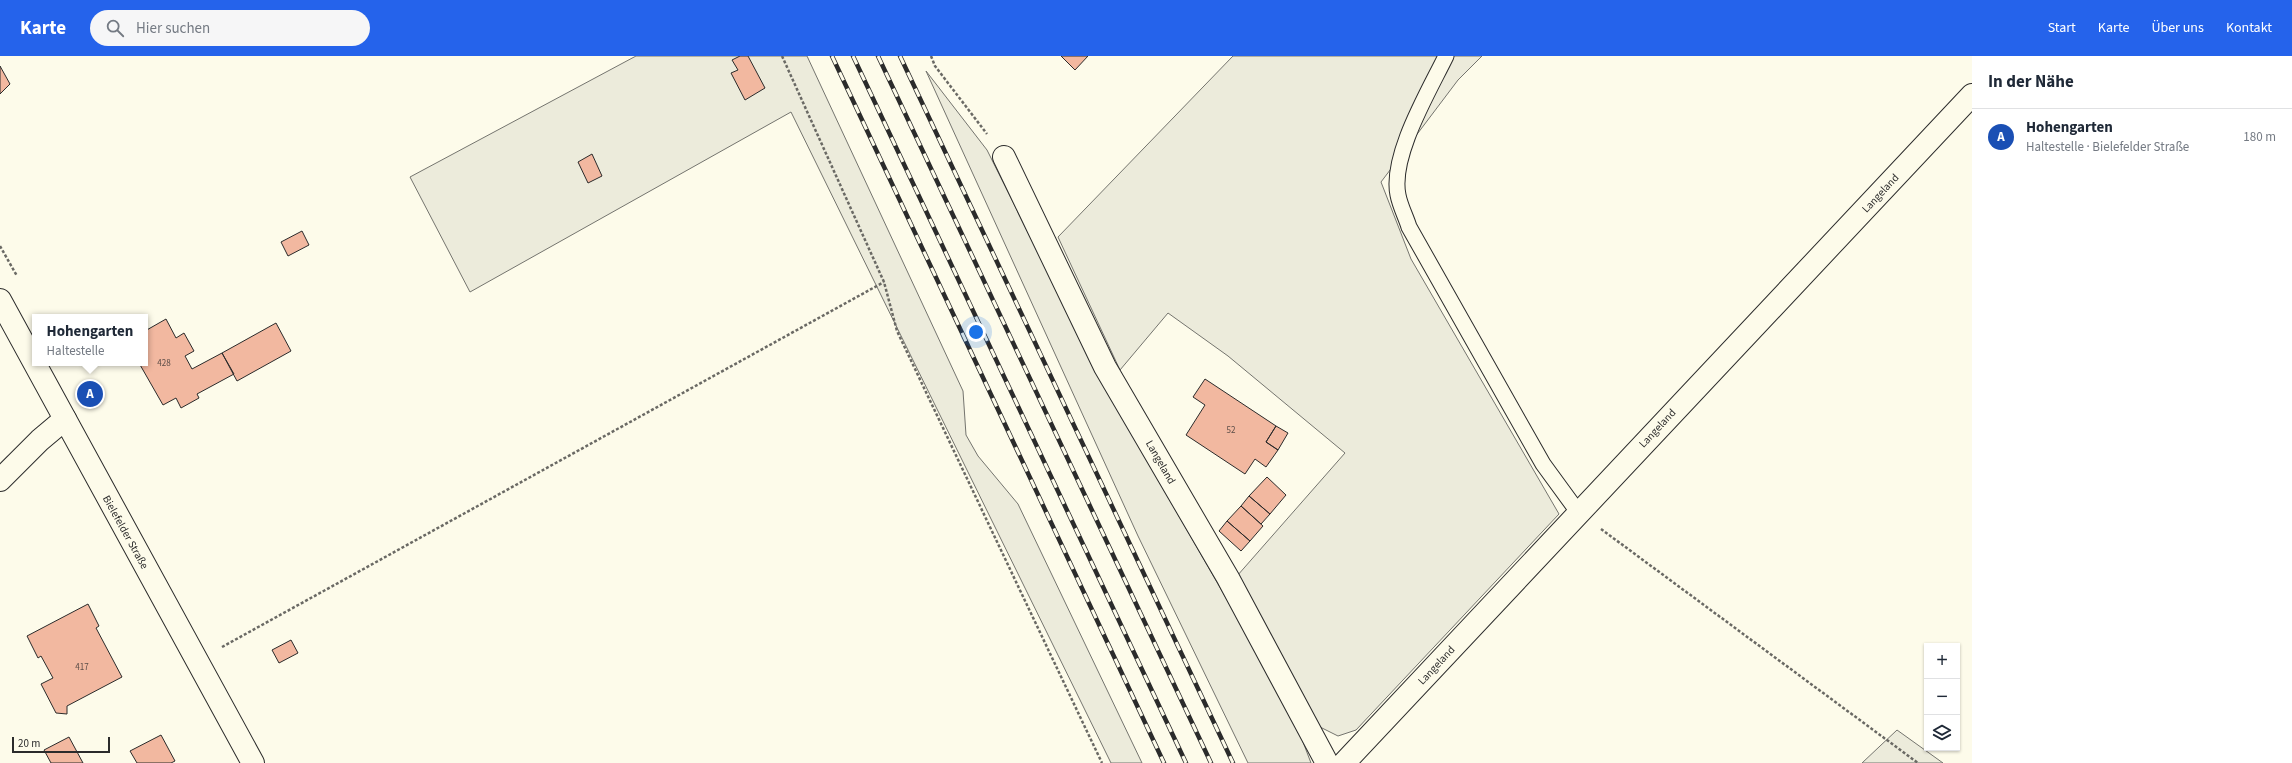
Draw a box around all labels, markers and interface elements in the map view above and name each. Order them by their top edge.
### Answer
search box [90,10,370,46]
text: Karte [20,15,66,42]
icon: search [104,17,126,39]
text: Hier suchen [136,18,210,39]
text: Start [2048,18,2076,38]
text: Karte [2098,18,2129,38]
text: Über uns [2151,18,2204,38]
text: Kontakt [2226,18,2272,38]
text: In der Nähe [1988,70,2074,94]
text: Hohengarten [2026,117,2113,138]
text: A [1997,128,2005,146]
text: 180 m [2243,128,2276,146]
text: Haltestelle · Bielefelder Straße [2026,138,2189,156]
street label: Langeland [1858,171,1902,216]
popup [32,314,148,366]
text: Hohengarten [47,321,133,342]
your location [966,322,986,342]
text: Haltestelle [47,342,105,360]
house number: 428 [157,357,171,370]
pin: A [77,379,103,409]
street label: Langeland [1635,406,1679,451]
house number: 52 [1227,424,1236,437]
street label: Langeland [1142,438,1179,487]
street label: Bielefelder Straße [99,493,152,572]
street label: Langeland [1414,643,1458,688]
map controls [1924,643,1960,751]
button: + [1924,643,1960,679]
house number: 417 [75,661,89,674]
button: − [1924,679,1960,715]
button: layers [1924,715,1960,751]
scale bar [12,735,110,754]
text: 20 m [18,736,40,751]

